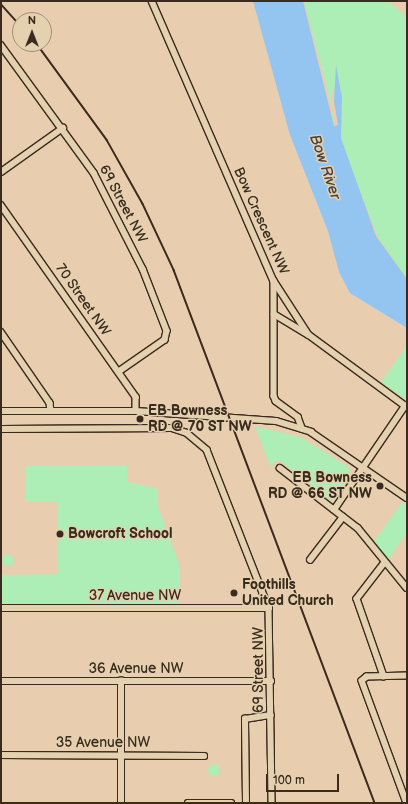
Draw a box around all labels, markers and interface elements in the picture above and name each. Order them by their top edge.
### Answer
north arrow [12,12,52,52]
text: N [28,14,36,27]
water label: Bow River [305,132,345,202]
street label: 69 Street NW [95,162,151,246]
street label: Bow Crescent NW [230,165,292,277]
street label: 70 Street NW [52,261,114,339]
place label: EB Bowness RD @ 70 ST NW [148,403,252,436]
marker: EB Bowness RD @ 70 ST NW [135,414,145,424]
place label: EB Bowness RD @ 66 ST NW [268,470,372,502]
marker: EB Bowness RD @ 66 ST NW [375,481,385,491]
place label: Bowcroft School [68,526,173,542]
marker: Bowcroft School [55,529,65,539]
place label: Foothills United Church [242,577,334,610]
street label: 37 Avenue NW [88,588,182,604]
marker: Foothills United Church [229,588,239,598]
street label: 69 Street NW [251,627,267,713]
street label: 36 Avenue NW [88,661,184,677]
street label: 35 Avenue NW [56,735,150,751]
scale bar [268,766,341,792]
text: 100 m [273,773,305,788]

